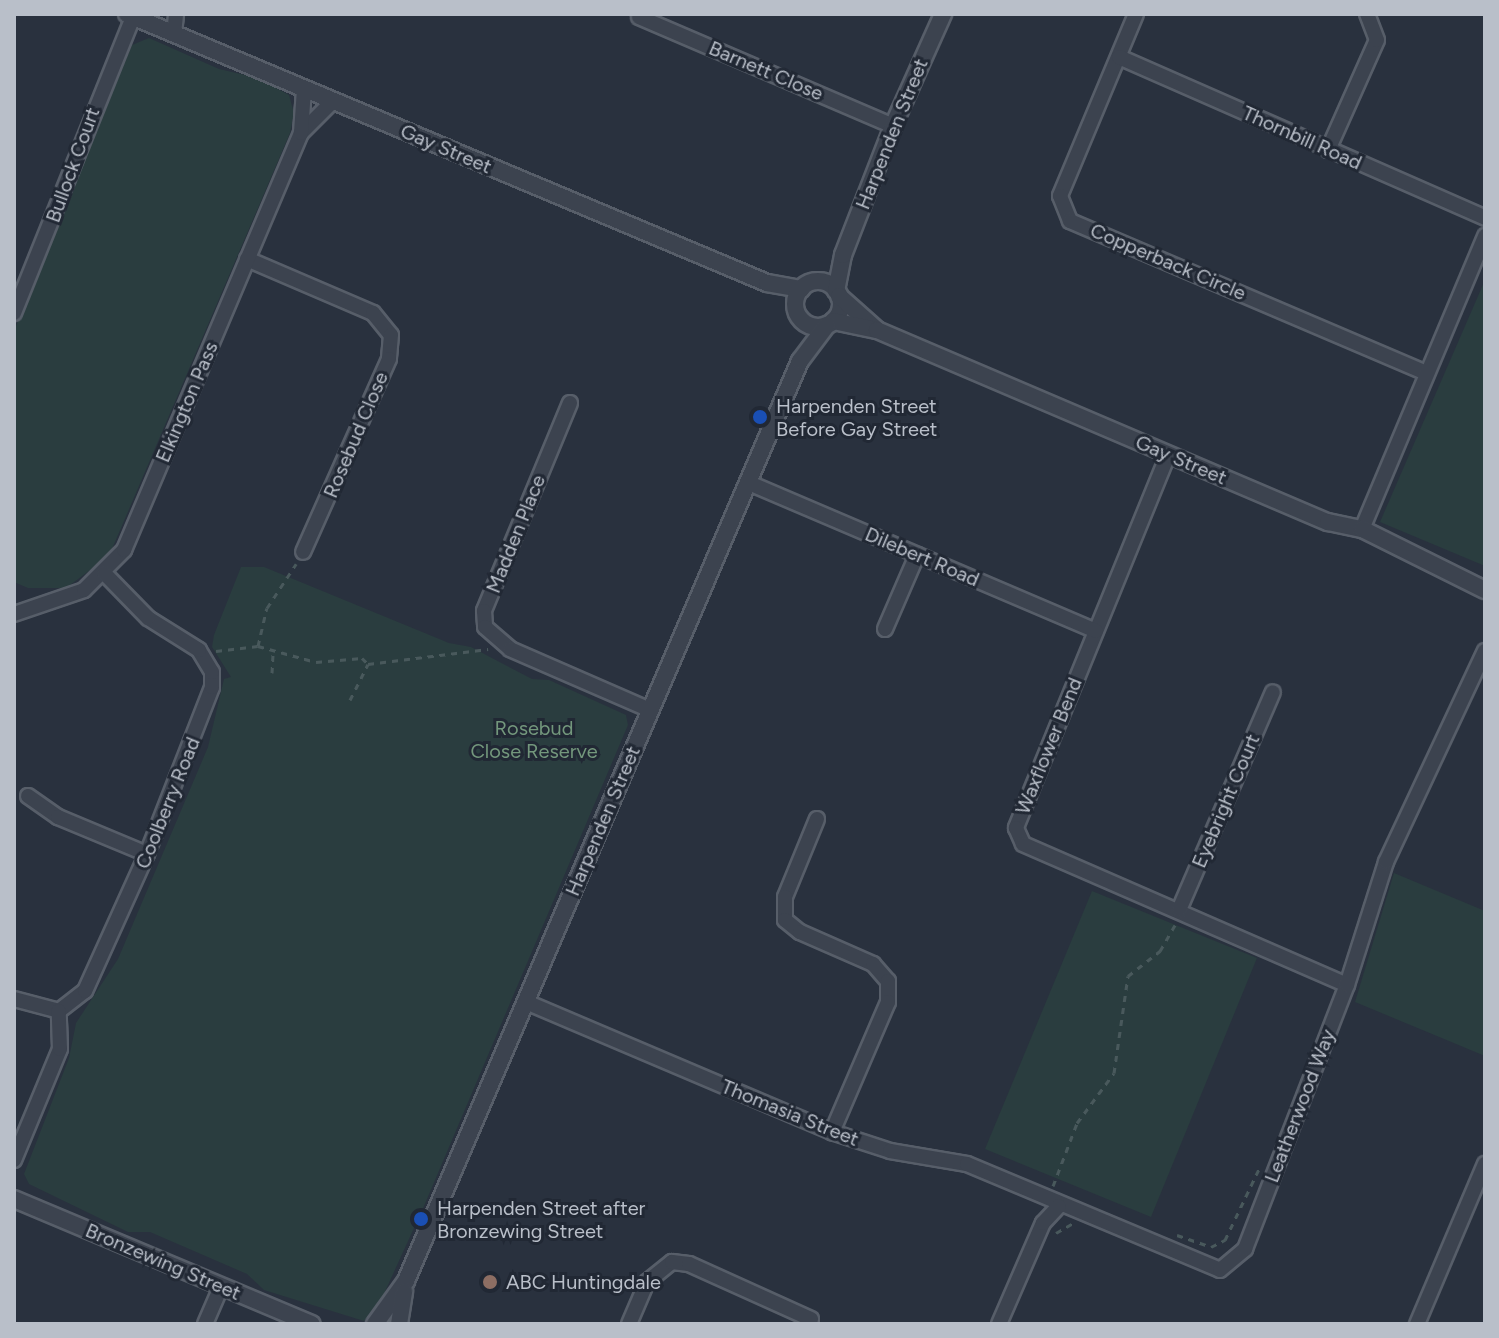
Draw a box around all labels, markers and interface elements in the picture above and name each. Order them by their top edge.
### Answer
street label: Barnett Close [705,36,827,106]
street label: Harpenden Street [851,55,933,213]
street label: Thornbill Road [1239,101,1365,175]
street label: Bullock Court [41,104,105,226]
street label: Gay Street [397,119,495,179]
street label: Copperback Circle [1087,218,1249,306]
street label: Elkington Pass [151,338,223,466]
street label: Rosebud Close [319,368,393,502]
place label: Harpenden Street Before Gay Street [776,394,937,441]
marker: Harpenden Street Before Gay Street [751,408,769,426]
street label: Gay Street [1132,430,1230,490]
street label: Madden Place [481,471,551,597]
street label: Dilebert Road [861,522,983,592]
street label: Waxflower Bend [1011,674,1087,818]
park label: Rosebud Close Reserve [470,716,598,763]
street label: Eyebright Court [1187,730,1265,872]
street label: Coolberry Road [131,734,205,872]
street label: Harpenden Street [561,742,645,900]
street label: Leatherwood Way [1260,1026,1340,1186]
street label: Thomasia Street [718,1075,862,1151]
place label: Harpenden Street after Bronzewing Street [437,1196,645,1243]
marker: Harpenden Street after Bronzewing Street [412,1210,430,1228]
street label: Bronzewing Street [82,1218,244,1306]
place label: ABC Huntingdale [506,1270,661,1294]
marker: ABC Huntingdale [481,1273,499,1291]

